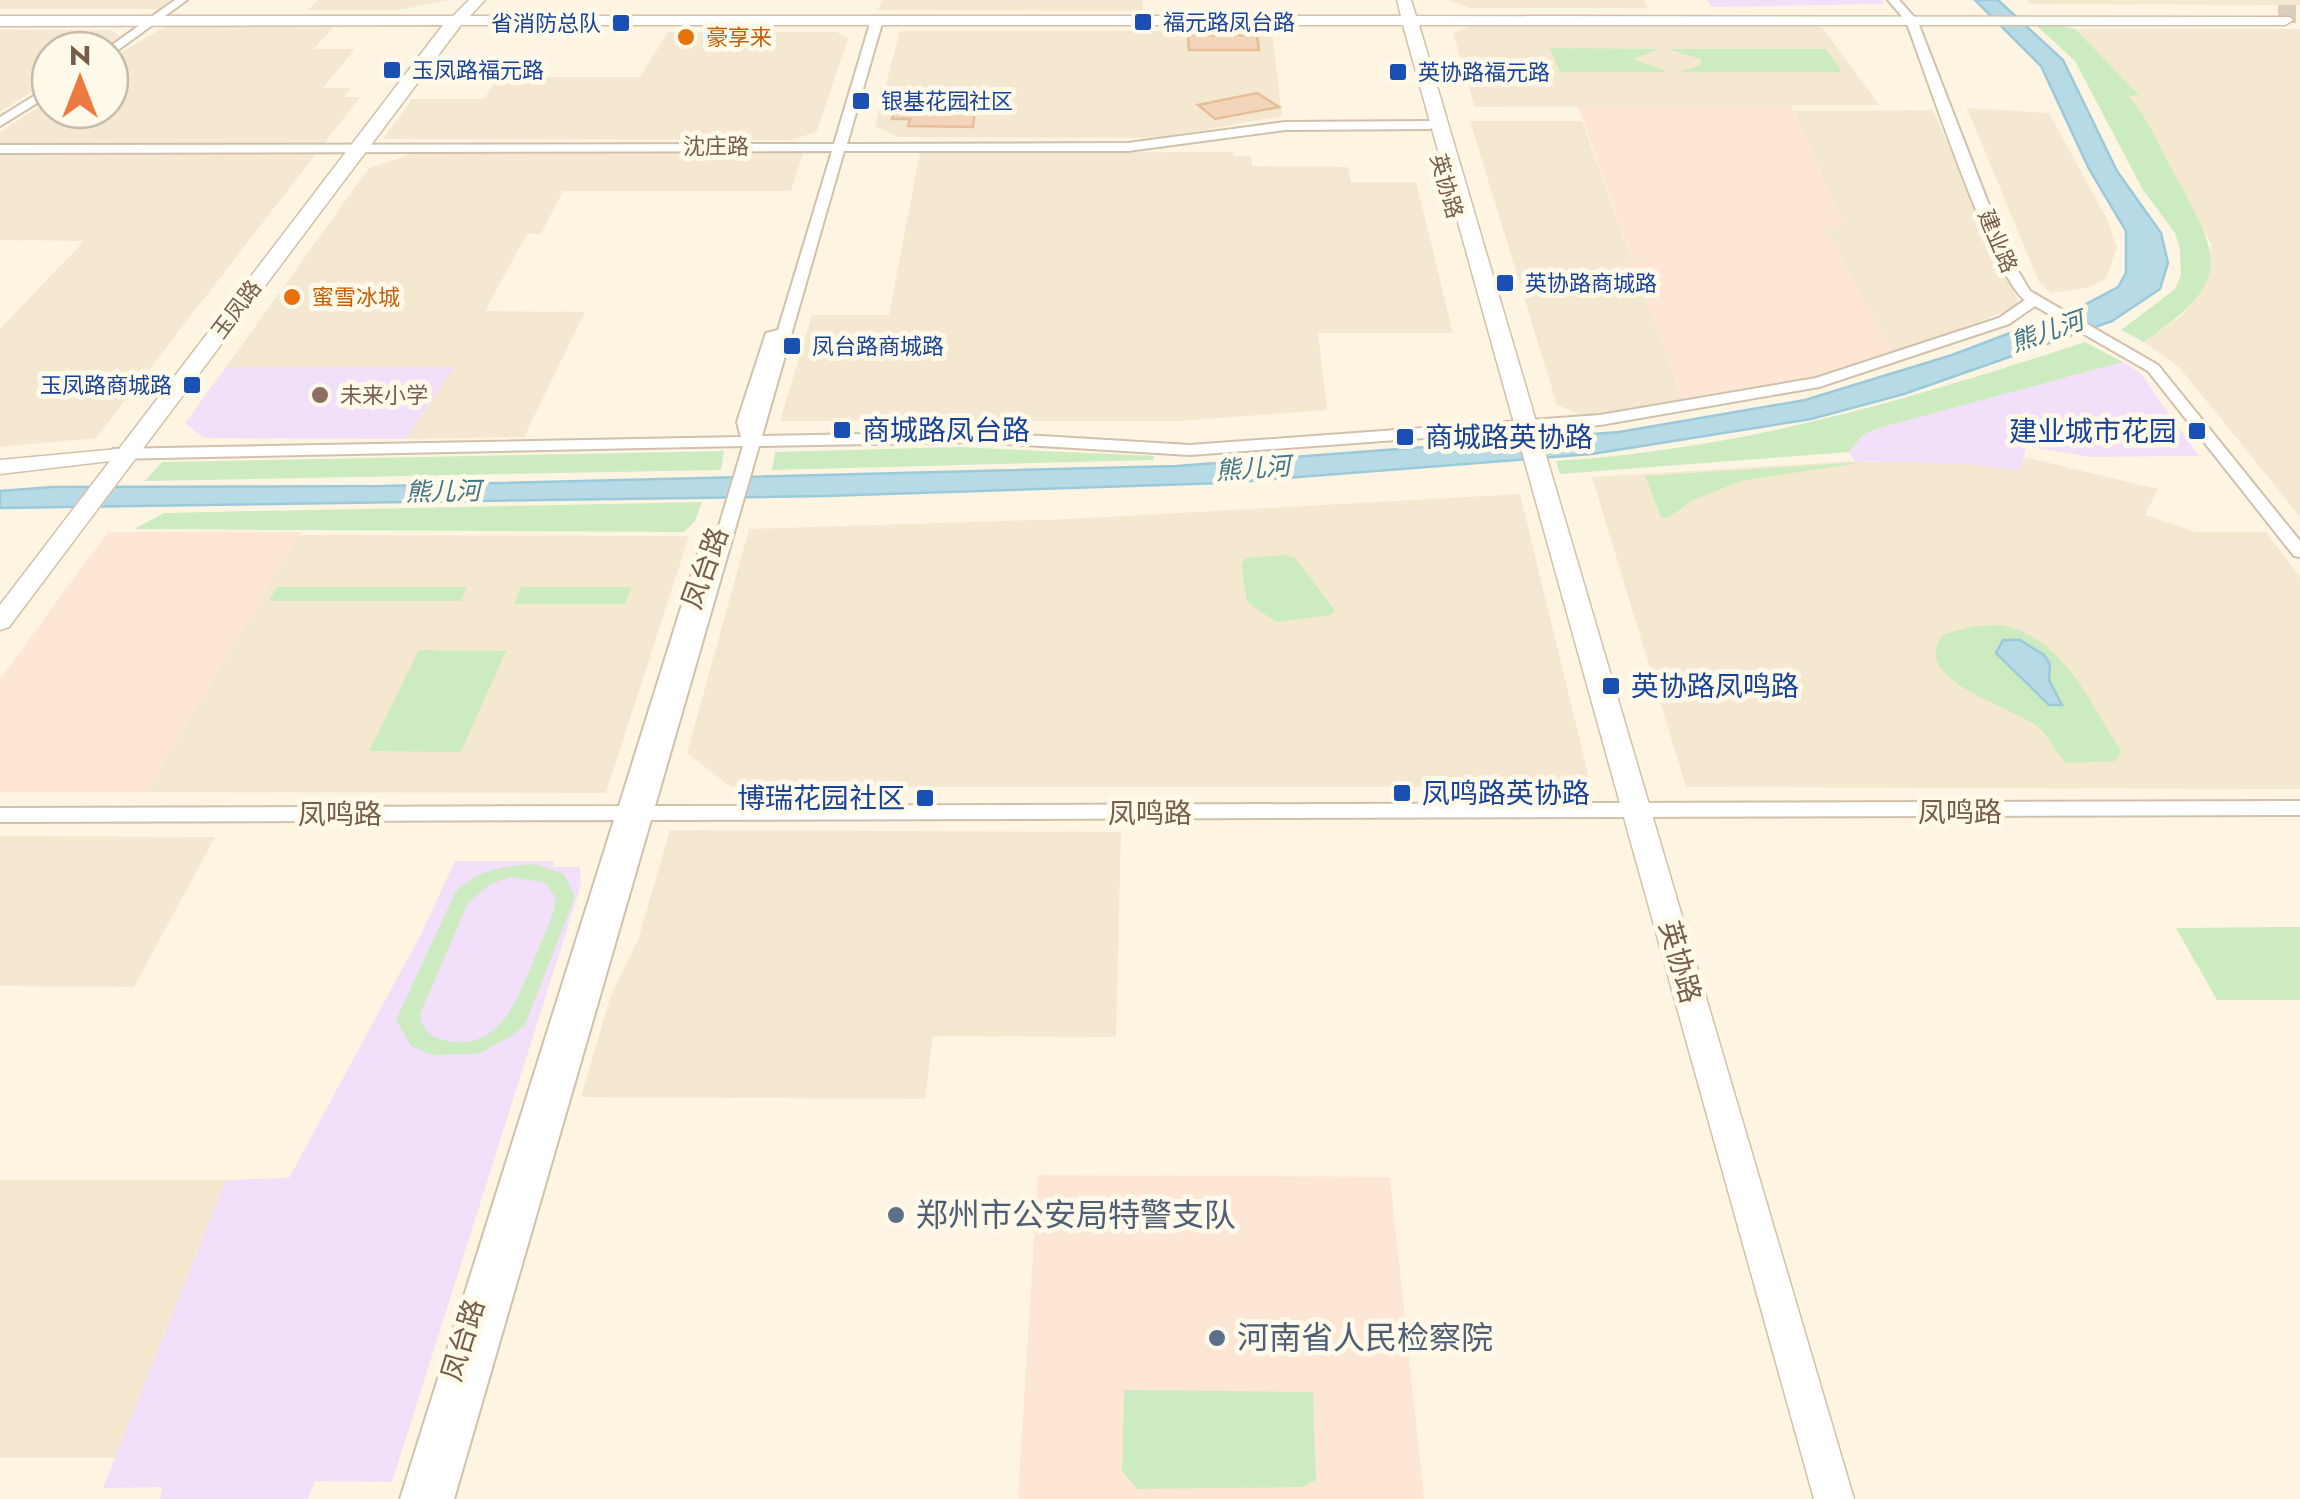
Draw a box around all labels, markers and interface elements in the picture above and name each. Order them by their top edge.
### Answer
place label: 福元路凤台路 [1163,6,1295,38]
place label: 省消防总队 [491,7,601,39]
marker: 福元路凤台路 [1132,11,1154,33]
marker: 省消防总队 [610,12,632,34]
place label: 豪享来 [706,21,772,53]
marker: 豪享来 [675,26,697,48]
north arrow [30,30,130,130]
text: N [69,35,91,76]
place label: 玉凤路福元路 [412,54,544,86]
place label: 英协路福元路 [1418,56,1550,88]
marker: 玉凤路福元路 [381,59,403,81]
marker: 英协路福元路 [1387,61,1409,83]
place label: 银基花园社区 [881,85,1013,117]
marker: 银基花园社区 [850,90,872,112]
street label: 沈庄路 [683,130,749,162]
street label: 英协路 [1423,150,1471,222]
street label: 建业路 [1970,204,2026,278]
place label: 英协路商城路 [1525,267,1657,299]
marker: 英协路商城路 [1494,272,1516,294]
street label: 玉凤路 [203,273,269,345]
place label: 蜜雪冰城 [312,281,400,313]
marker: 蜜雪冰城 [281,286,303,308]
water label: 熊儿河 [2006,300,2092,360]
place label: 凤台路商城路 [812,330,944,362]
marker: 凤台路商城路 [781,335,803,357]
place label: 玉凤路商城路 [40,369,172,401]
marker: 玉凤路商城路 [181,374,203,396]
place label: 未来小学 [340,379,428,411]
marker: 未来小学 [309,384,331,406]
place label: 商城路凤台路 [862,410,1030,451]
place label: 建业城市花园 [2009,411,2177,452]
place label: 商城路英协路 [1425,417,1593,458]
marker: 商城路凤台路 [831,419,853,441]
marker: 建业城市花园 [2186,420,2208,442]
marker: 商城路英协路 [1394,426,1416,448]
water label: 熊儿河 [1214,447,1296,489]
water label: 熊儿河 [405,472,485,510]
street label: 凤台路 [671,522,739,614]
place label: 英协路凤鸣路 [1631,666,1799,707]
marker: 英协路凤鸣路 [1600,675,1622,697]
place label: 凤鸣路英协路 [1422,773,1590,814]
place label: 博瑞花园社区 [737,778,905,819]
marker: 凤鸣路英协路 [1391,782,1413,804]
marker: 博瑞花园社区 [914,787,936,809]
street label: 凤鸣路 [1918,792,2002,833]
street label: 凤鸣路 [1108,793,1192,834]
street label: 凤鸣路 [298,794,382,835]
street label: 英协路 [1649,916,1711,1008]
place label: 郑州市公安局特警支队 [916,1192,1236,1238]
marker: 郑州市公安局特警支队 [885,1204,907,1226]
street label: 凤台路 [431,1294,495,1386]
place label: 河南省人民检察院 [1237,1315,1493,1361]
marker: 河南省人民检察院 [1206,1327,1228,1349]

